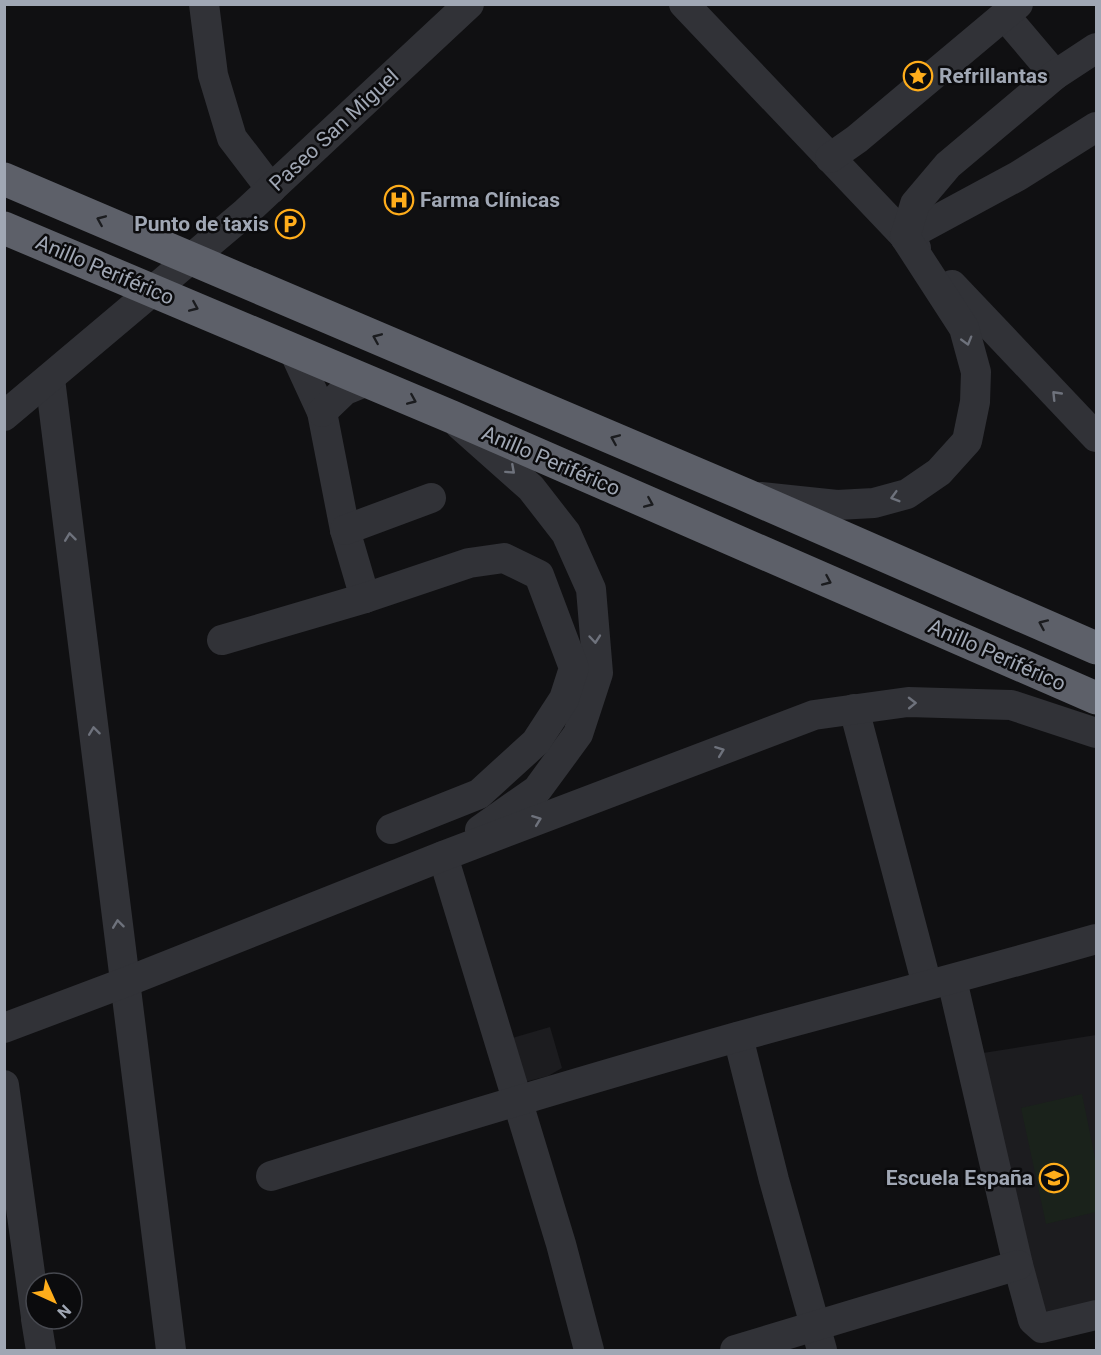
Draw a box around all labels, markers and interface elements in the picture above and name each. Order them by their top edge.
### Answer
place icon: Refrillantas [902,60,934,92]
street label: Paseo San Miguel [265,64,403,196]
place label: Refrillantas [939,64,1048,88]
hospital icon: Farma Clínicas [383,184,415,216]
place label: Farma Clínicas [420,188,560,212]
parking icon: Punto de taxis [274,208,306,240]
place label: Punto de taxis [134,212,269,236]
one-way arrow [97,216,108,228]
street label: Anillo Periférico [32,230,178,310]
one-way arrow [188,300,199,312]
one-way arrow [373,333,384,345]
one-way arrow [960,335,972,346]
one-way arrow [1052,391,1063,401]
one-way arrow [406,393,417,405]
street label: Anillo Periférico [478,421,624,501]
one-way arrow [610,434,621,446]
one-way arrow [504,463,515,474]
one-way arrow [890,490,901,502]
one-way arrow [642,496,653,508]
one-way arrow [64,533,77,542]
one-way arrow [821,574,832,586]
street label: Anillo Periférico [925,614,1069,696]
one-way arrow [1038,619,1049,631]
one-way arrow [589,634,602,643]
one-way arrow [908,696,917,709]
one-way arrow [88,726,101,735]
one-way arrow [713,746,724,758]
one-way arrow [531,815,542,827]
one-way arrow [113,920,125,929]
school or university icon: Escuela España [1038,1162,1070,1194]
place label: Escuela España [886,1166,1033,1190]
north arrow [24,1271,84,1331]
text: N [54,1301,75,1322]

